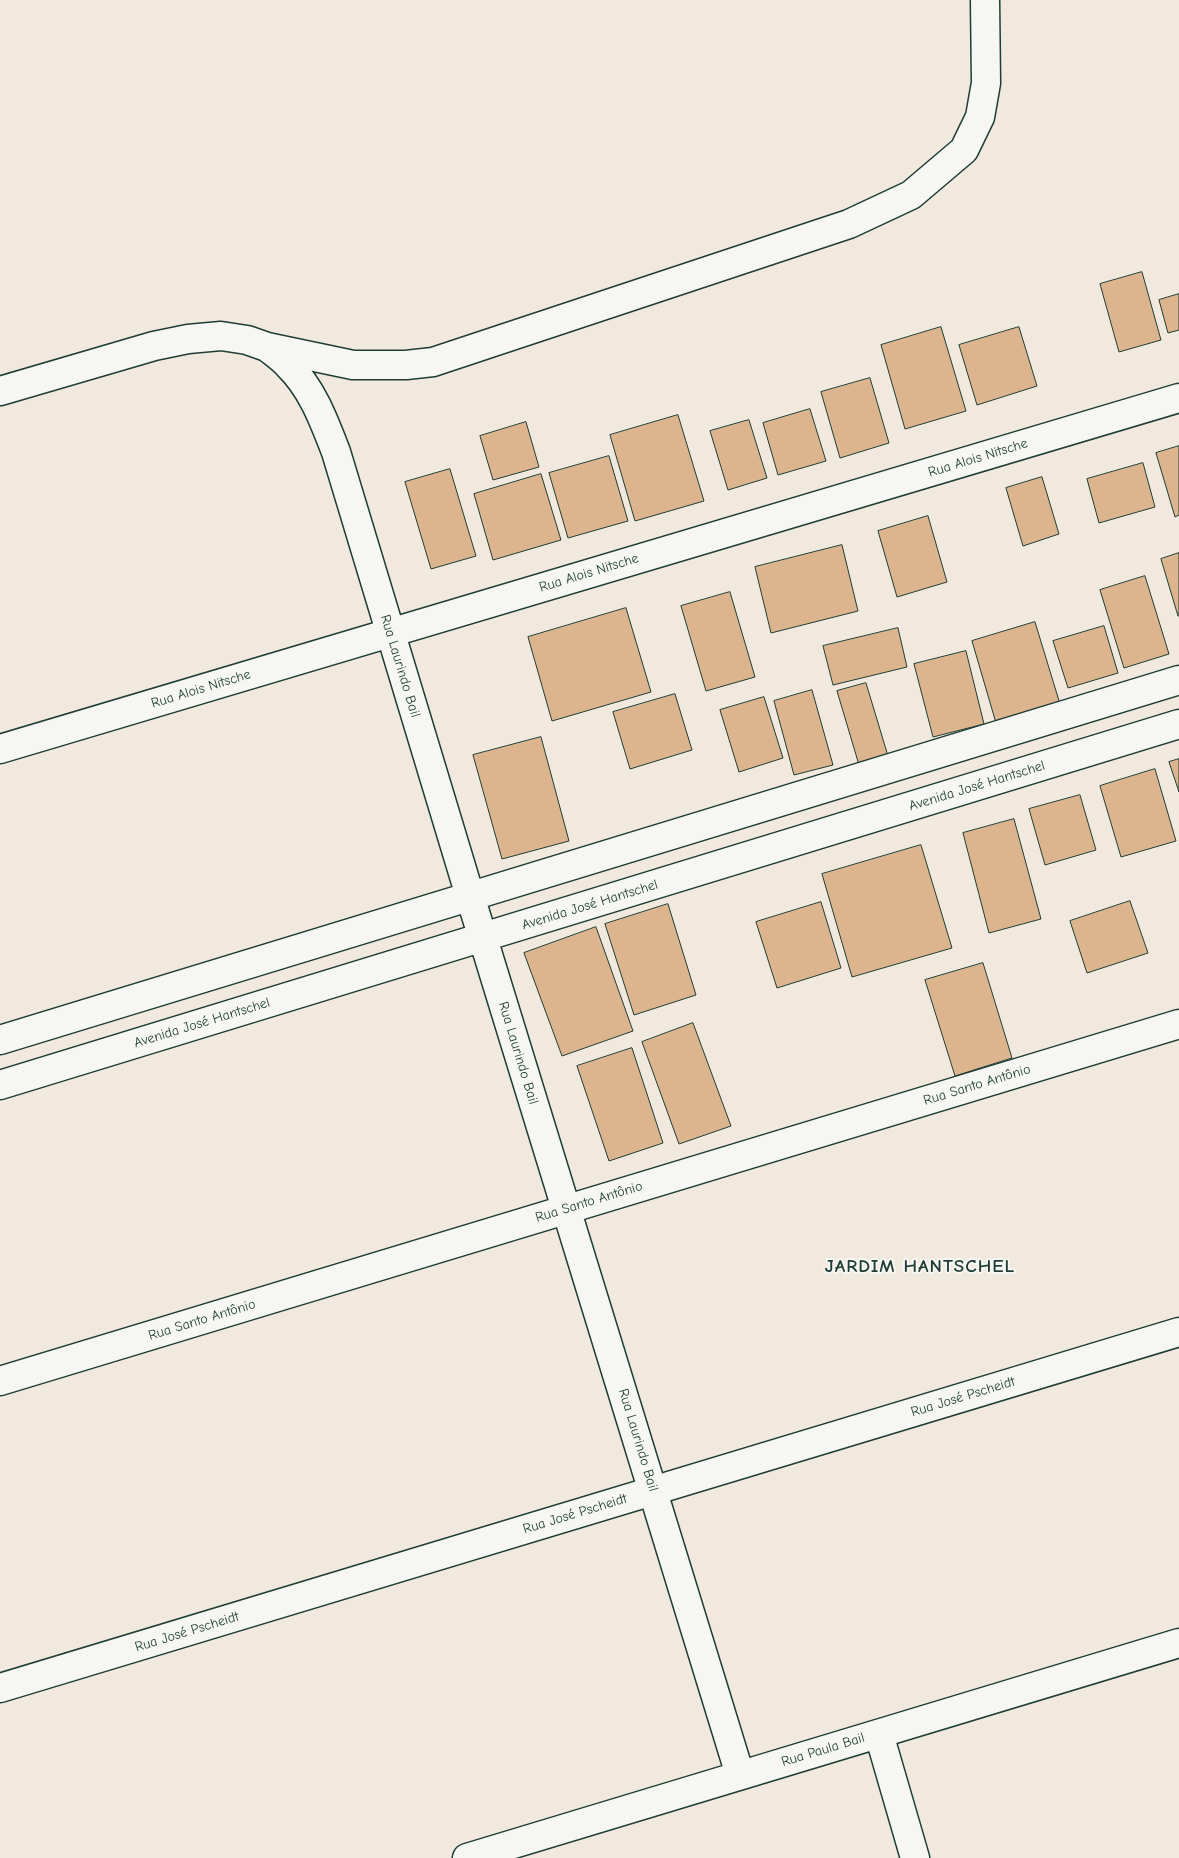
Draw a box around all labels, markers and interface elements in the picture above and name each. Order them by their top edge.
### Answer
street label: Rua Alois Nitsche [926,435,1030,481]
street label: Rua Alois Nitsche [537,550,641,596]
street label: Rua Laurindo Bail [376,613,424,719]
street label: Rua Alois Nitsche [149,666,253,712]
street label: Avenida José Hantschel [907,757,1047,815]
street label: Avenida José Hantschel [520,876,660,934]
street label: Avenida José Hantschel [132,994,272,1052]
street label: Rua Laurindo Bail [494,1000,542,1106]
street label: Rua Santo Antônio [921,1061,1033,1109]
street label: Rua Santo Antônio [533,1178,645,1226]
district label: JARDIM HANTSCHEL [823,1256,1017,1278]
street label: Rua Santo Antônio [146,1296,258,1344]
street label: Rua José Pscheidt [909,1373,1017,1421]
street label: Rua Laurindo Bail [614,1387,662,1493]
street label: Rua José Pscheidt [521,1490,629,1538]
street label: Rua José Pscheidt [133,1608,241,1656]
street label: Rua Paula Bail [779,1729,867,1771]

